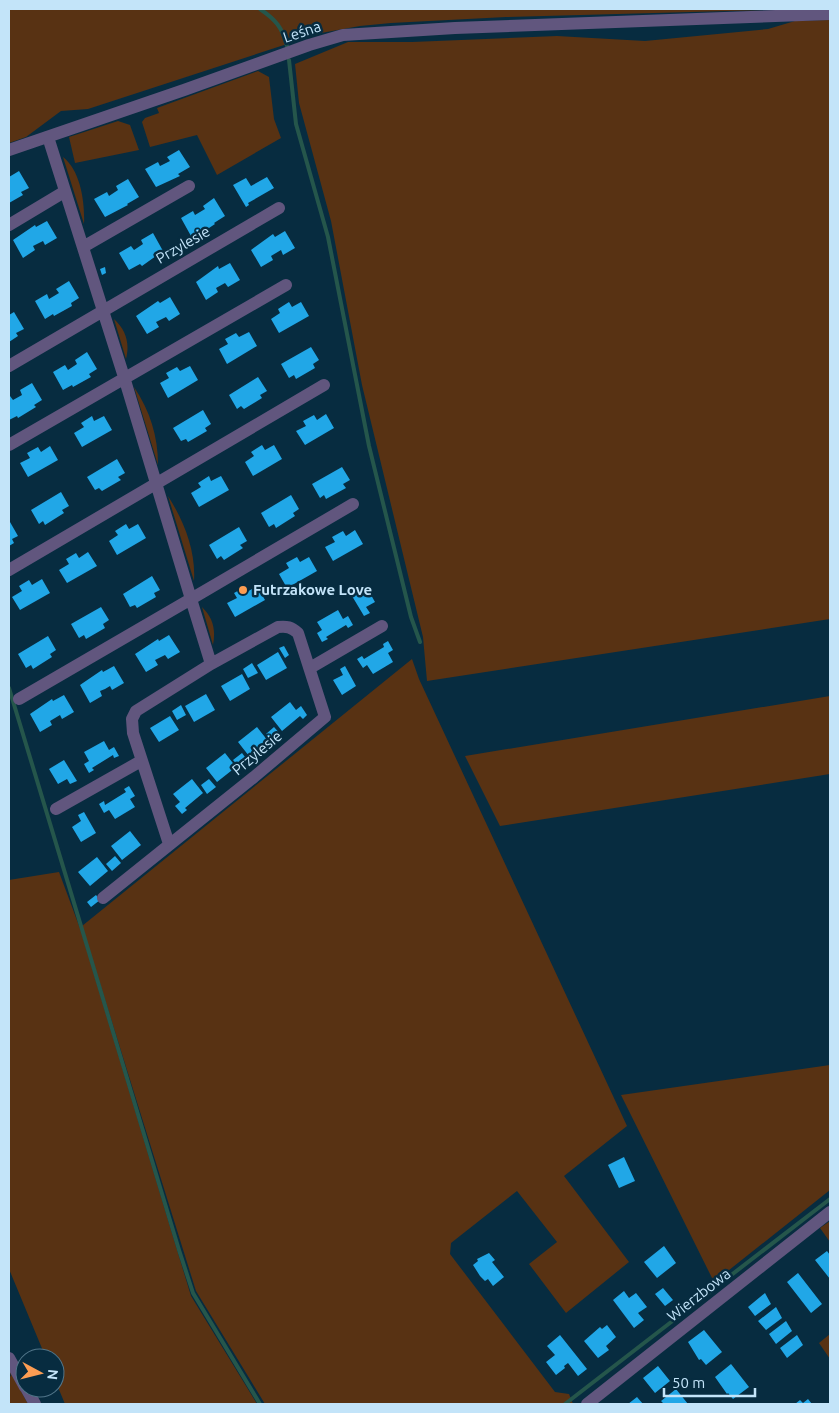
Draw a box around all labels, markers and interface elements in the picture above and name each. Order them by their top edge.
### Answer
street label: Leśna [281,17,323,46]
street label: Przylesie [153,222,213,267]
place label: Futrzakowe Love [253,581,372,598]
marker: Futrzakowe Love [237,584,249,596]
street label: Przylesie [228,727,285,778]
street label: Wierzbowa [664,1265,734,1325]
north arrow [15,1348,65,1398]
scale bar [664,1366,755,1398]
text: N [44,1368,61,1381]
text: 50 m [672,1374,705,1391]

